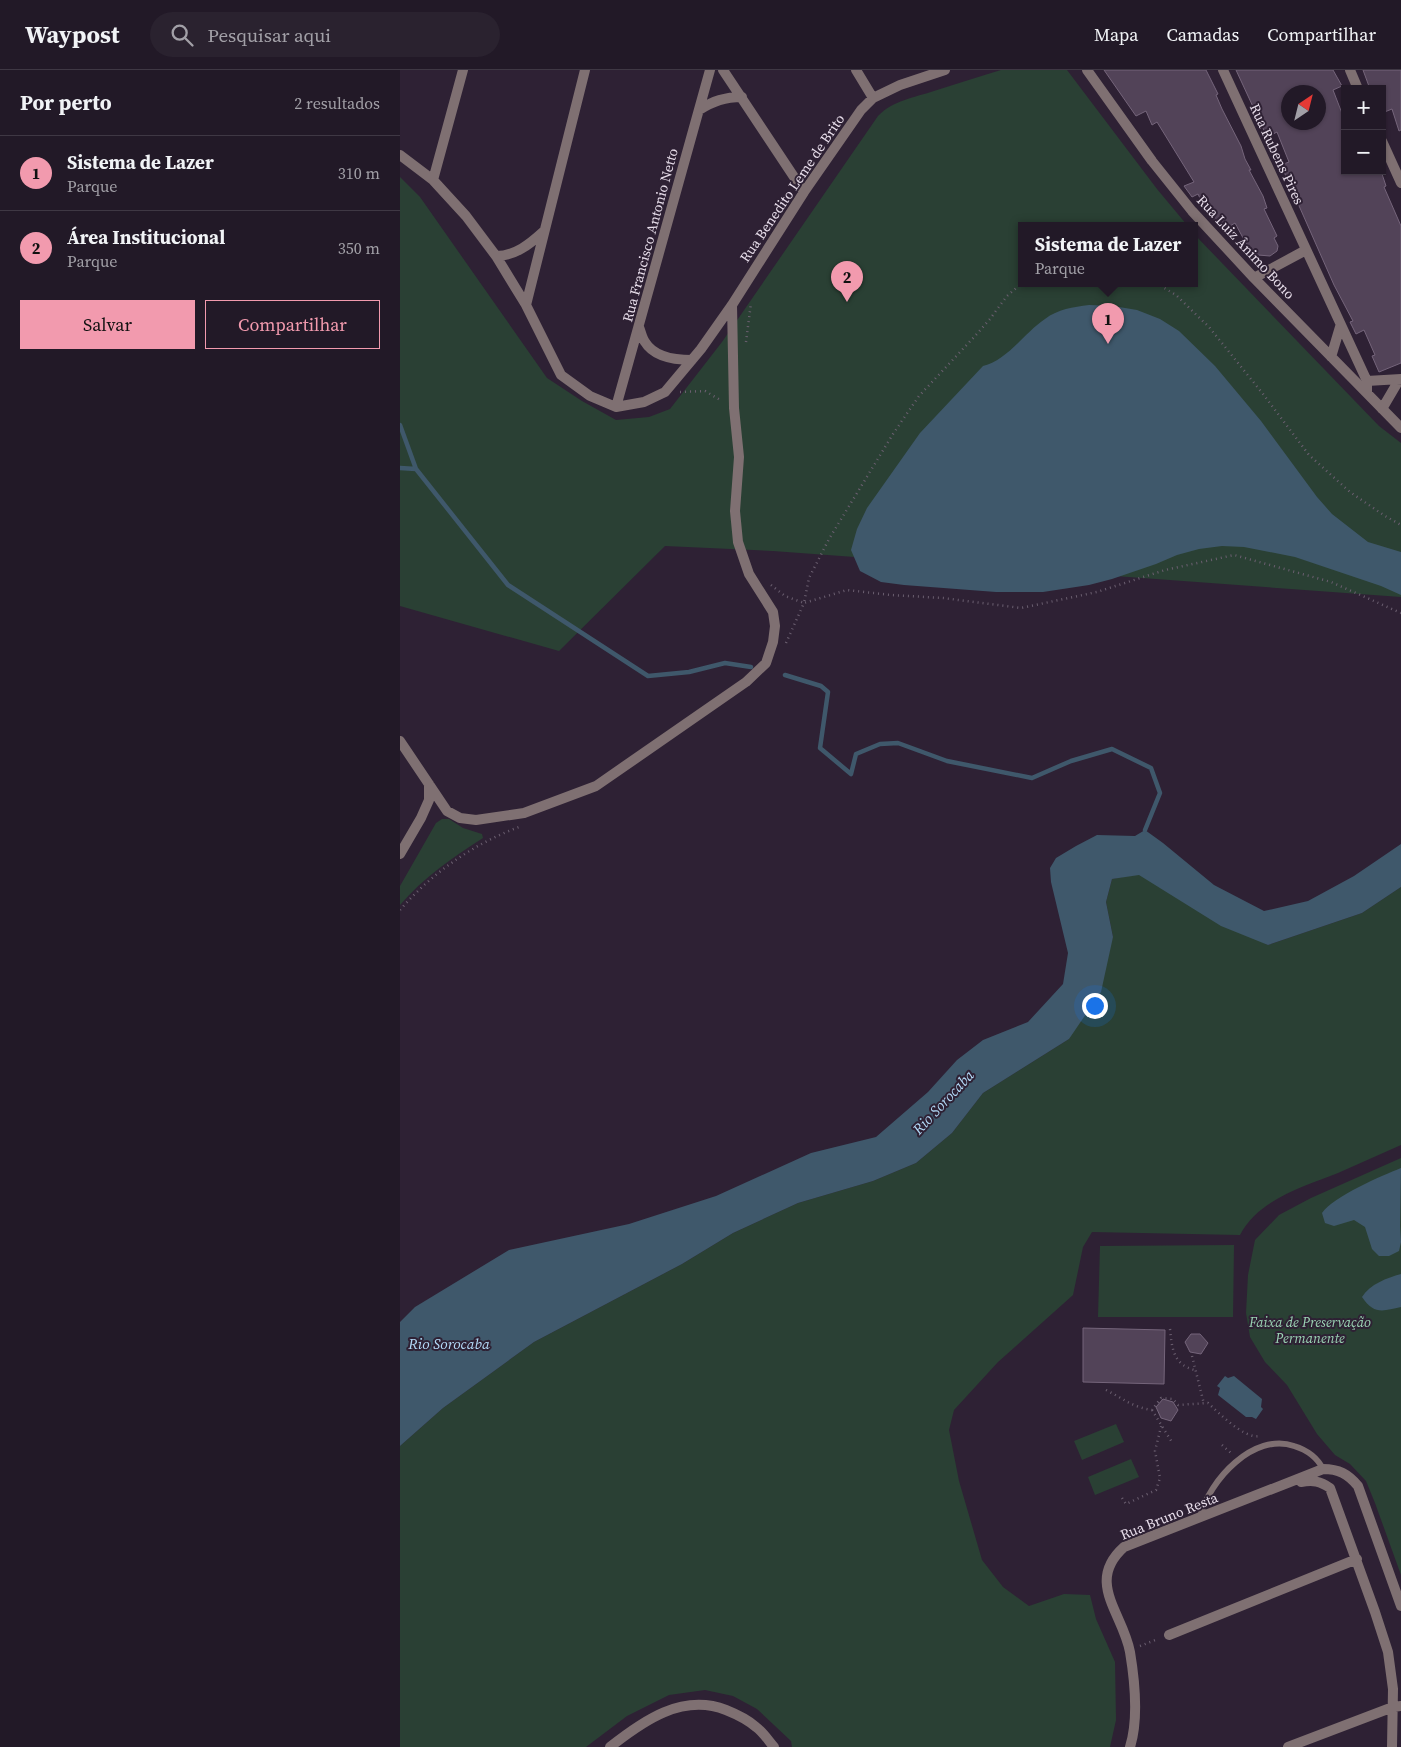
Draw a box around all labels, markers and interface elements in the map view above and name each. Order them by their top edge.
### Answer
search box [150,12,500,57]
text: Waypost [25,18,120,51]
icon: search [168,21,196,49]
text: Pesquisar aqui [208,22,331,48]
text: Mapa [1094,22,1138,47]
text: Camadas [1166,22,1239,47]
text: Compartilhar [1267,22,1376,47]
north arrow [1281,85,1326,130]
map controls [1341,85,1386,175]
button: + [1341,85,1386,130]
text: Por perto [20,88,112,117]
text: 2 resultados [294,92,380,114]
street label: Rua Rubens Pires [1245,100,1309,208]
street label: Rua Benedito Leme de Brito [735,110,849,266]
button: − [1341,130,1386,175]
street label: Rua Francisco Antonio Netto [617,146,683,324]
text: Sistema de Lazer [67,149,214,175]
text: 1 [32,162,40,184]
text: 310 m [338,162,380,184]
text: Parque [67,175,117,197]
street label: Rua Luiz Ânimo Bono [1192,191,1300,304]
popup [1018,222,1198,287]
text: Área Institucional [67,224,225,250]
text: Sistema de Lazer [1035,231,1181,257]
text: 2 [32,237,40,259]
text: 350 m [338,237,380,259]
text: Parque [67,250,117,272]
text: Parque [1035,257,1085,279]
pin: 2 [831,261,863,302]
button: Salvar [20,300,195,349]
button: Compartilhar [205,300,380,349]
pin: 1 [1092,303,1124,344]
your location [1082,993,1108,1019]
water label: Rio Sorocaba [907,1065,979,1140]
park label: Faixa de Preservação Permanente [1248,1312,1371,1348]
water label: Rio Sorocaba [407,1333,490,1354]
street label: Rua Bruno Resta [1117,1487,1222,1545]

